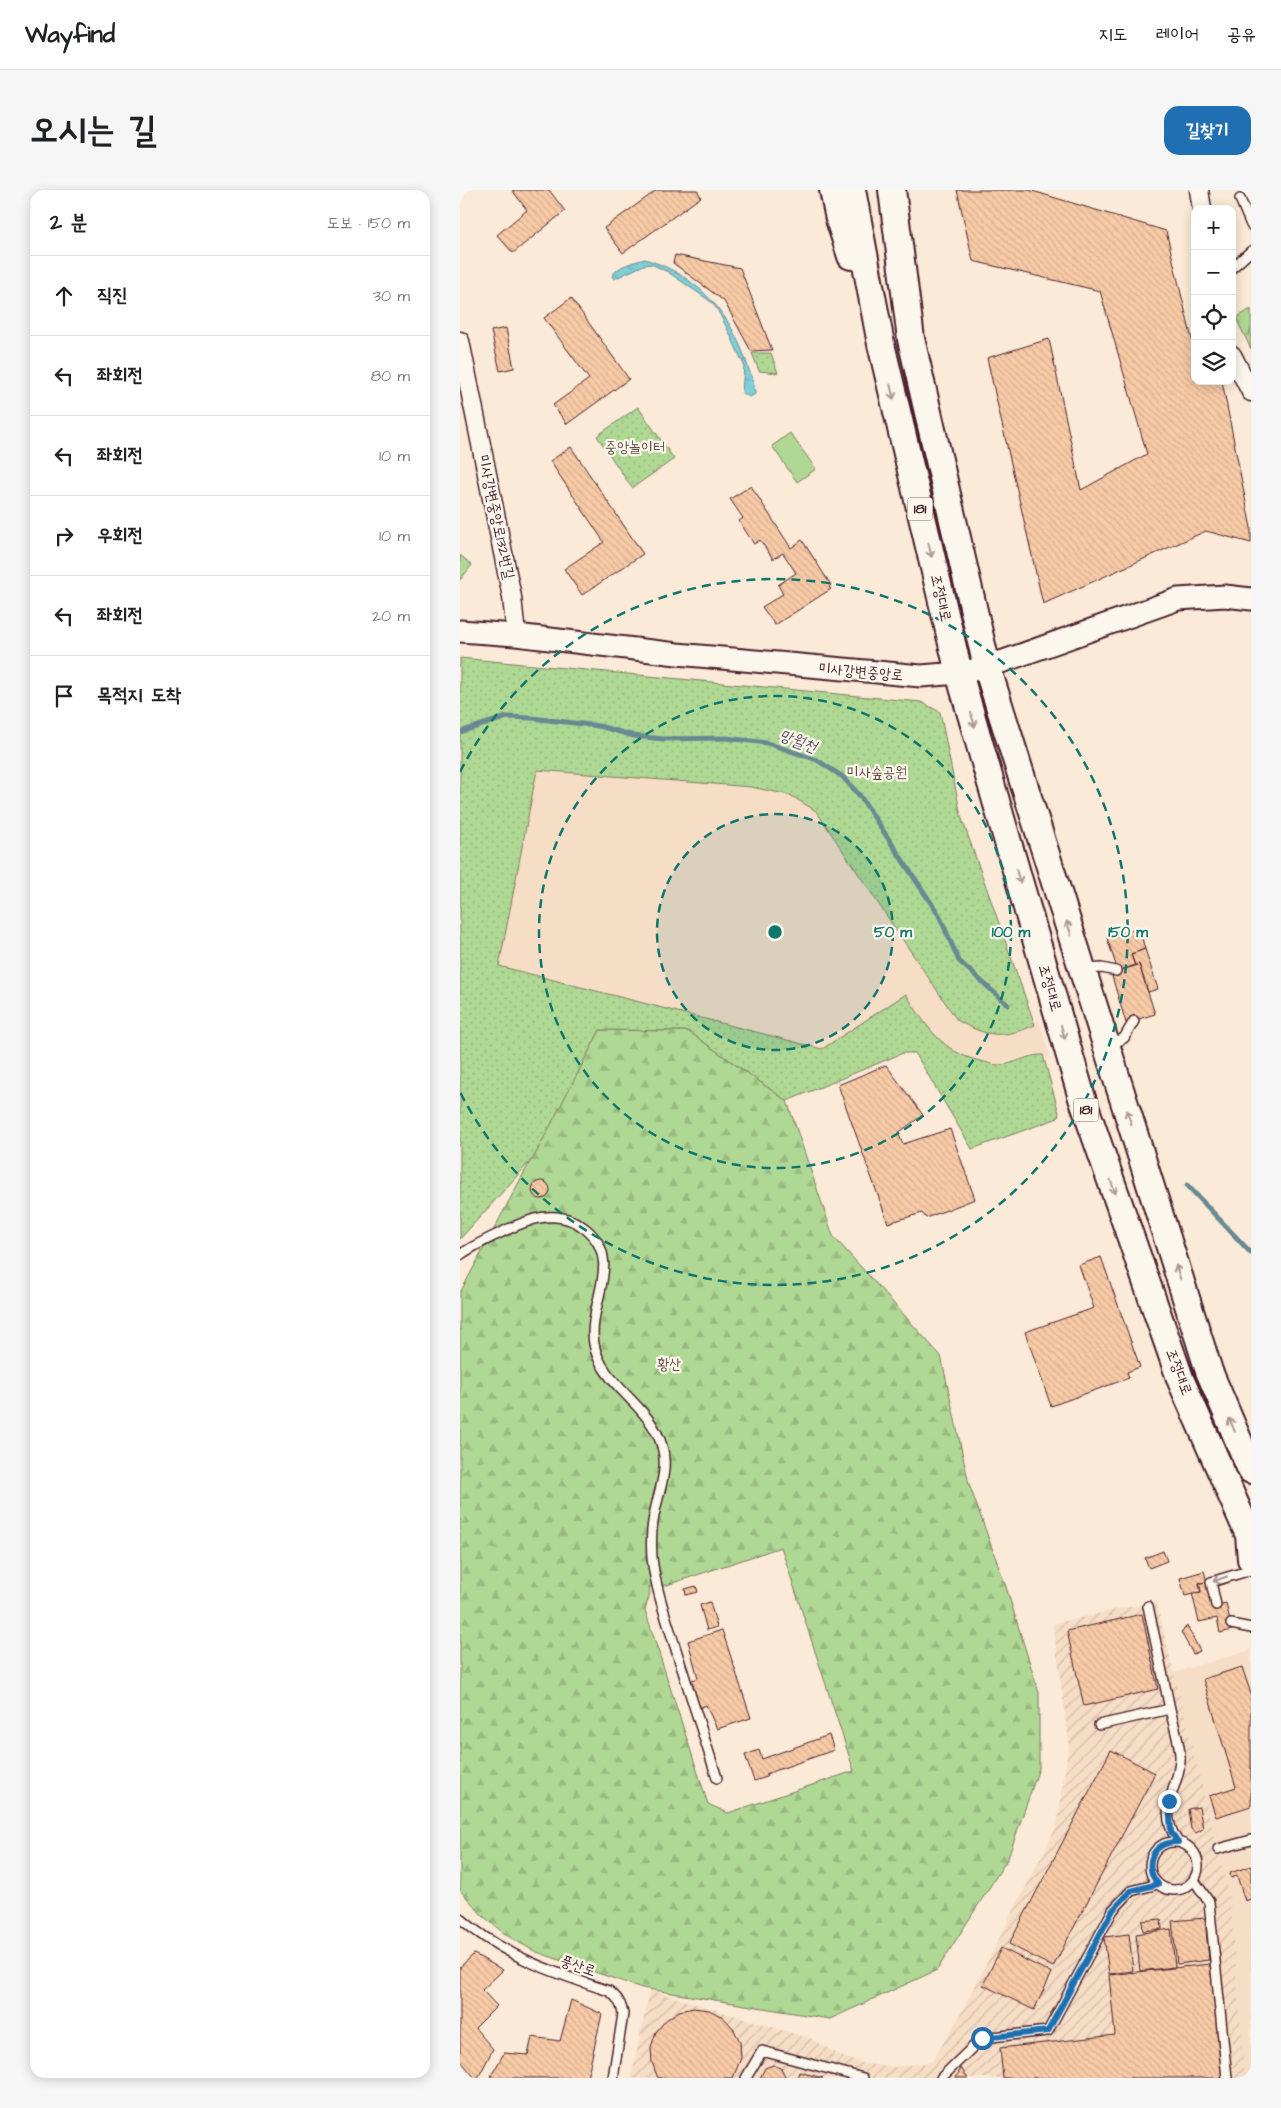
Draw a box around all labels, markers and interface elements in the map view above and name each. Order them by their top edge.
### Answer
text: Wayfind [25,18,115,52]
text: 지도 [1099,22,1128,47]
text: 레이어 [1156,22,1199,47]
text: 공유 [1227,22,1256,47]
text: 오시는 길 [30,106,157,155]
button: 길찾기 [1164,106,1251,155]
map controls [1191,205,1236,385]
button: + [1191,205,1236,250]
text: 2 분 [50,208,87,237]
text: 도보 · 150 m [327,212,410,234]
button: − [1191,250,1236,295]
icon: ahead [50,282,78,310]
text: 직진 [97,282,128,309]
text: 30 m [373,285,410,307]
button: locate [1191,295,1236,340]
button: layers [1191,340,1236,385]
icon: left [50,362,78,390]
text: 좌회전 [97,362,143,389]
text: 80 m [371,365,410,387]
one-way arrow [888,383,897,399]
park label: 중앙놀이터 [605,437,665,458]
icon: left [50,442,78,470]
text: 좌회전 [97,442,143,469]
text: 10 m [379,445,410,467]
street label: 미사강변중앙로132번길 [473,453,519,581]
road number: 181 [908,498,932,520]
icon: right [50,522,78,550]
text: 우회전 [97,522,143,549]
text: 10 m [379,525,410,547]
one-way arrow [926,541,935,557]
street label: 조정대로 [925,572,957,624]
icon: left [50,602,78,630]
text: 좌회전 [97,602,143,629]
text: 20 m [372,605,410,627]
street label: 미사강변중앙로 [818,658,904,686]
icon: arrive [50,682,78,710]
text: 목적지 도착 [97,682,181,709]
one-way arrow [968,711,978,727]
water label: 망월천 [776,724,822,759]
park label: 미사숲공원 [847,762,907,783]
one-way arrow [1013,867,1023,883]
one-way arrow [1064,921,1074,937]
text: 50 m [874,922,912,943]
text: 100 m [992,922,1031,943]
text: 150 m [1108,922,1148,943]
centre of rings [766,923,784,941]
street label: 조정대로 [1033,962,1067,1014]
one-way arrow [1058,1024,1068,1040]
road number: 181 [1074,1098,1098,1122]
one-way arrow [1123,1109,1133,1125]
one-way arrow [1109,1178,1118,1194]
one-way arrow [1172,1264,1182,1280]
street label: 조정대로 [1161,1346,1197,1398]
park label: 황산 [657,1354,681,1375]
one-way arrow [1227,1418,1236,1433]
one-way arrow [1213,1575,1228,1584]
route end [1158,1790,1181,1813]
street label: 풍산로 [557,1950,599,1982]
route start [971,2027,994,2050]

